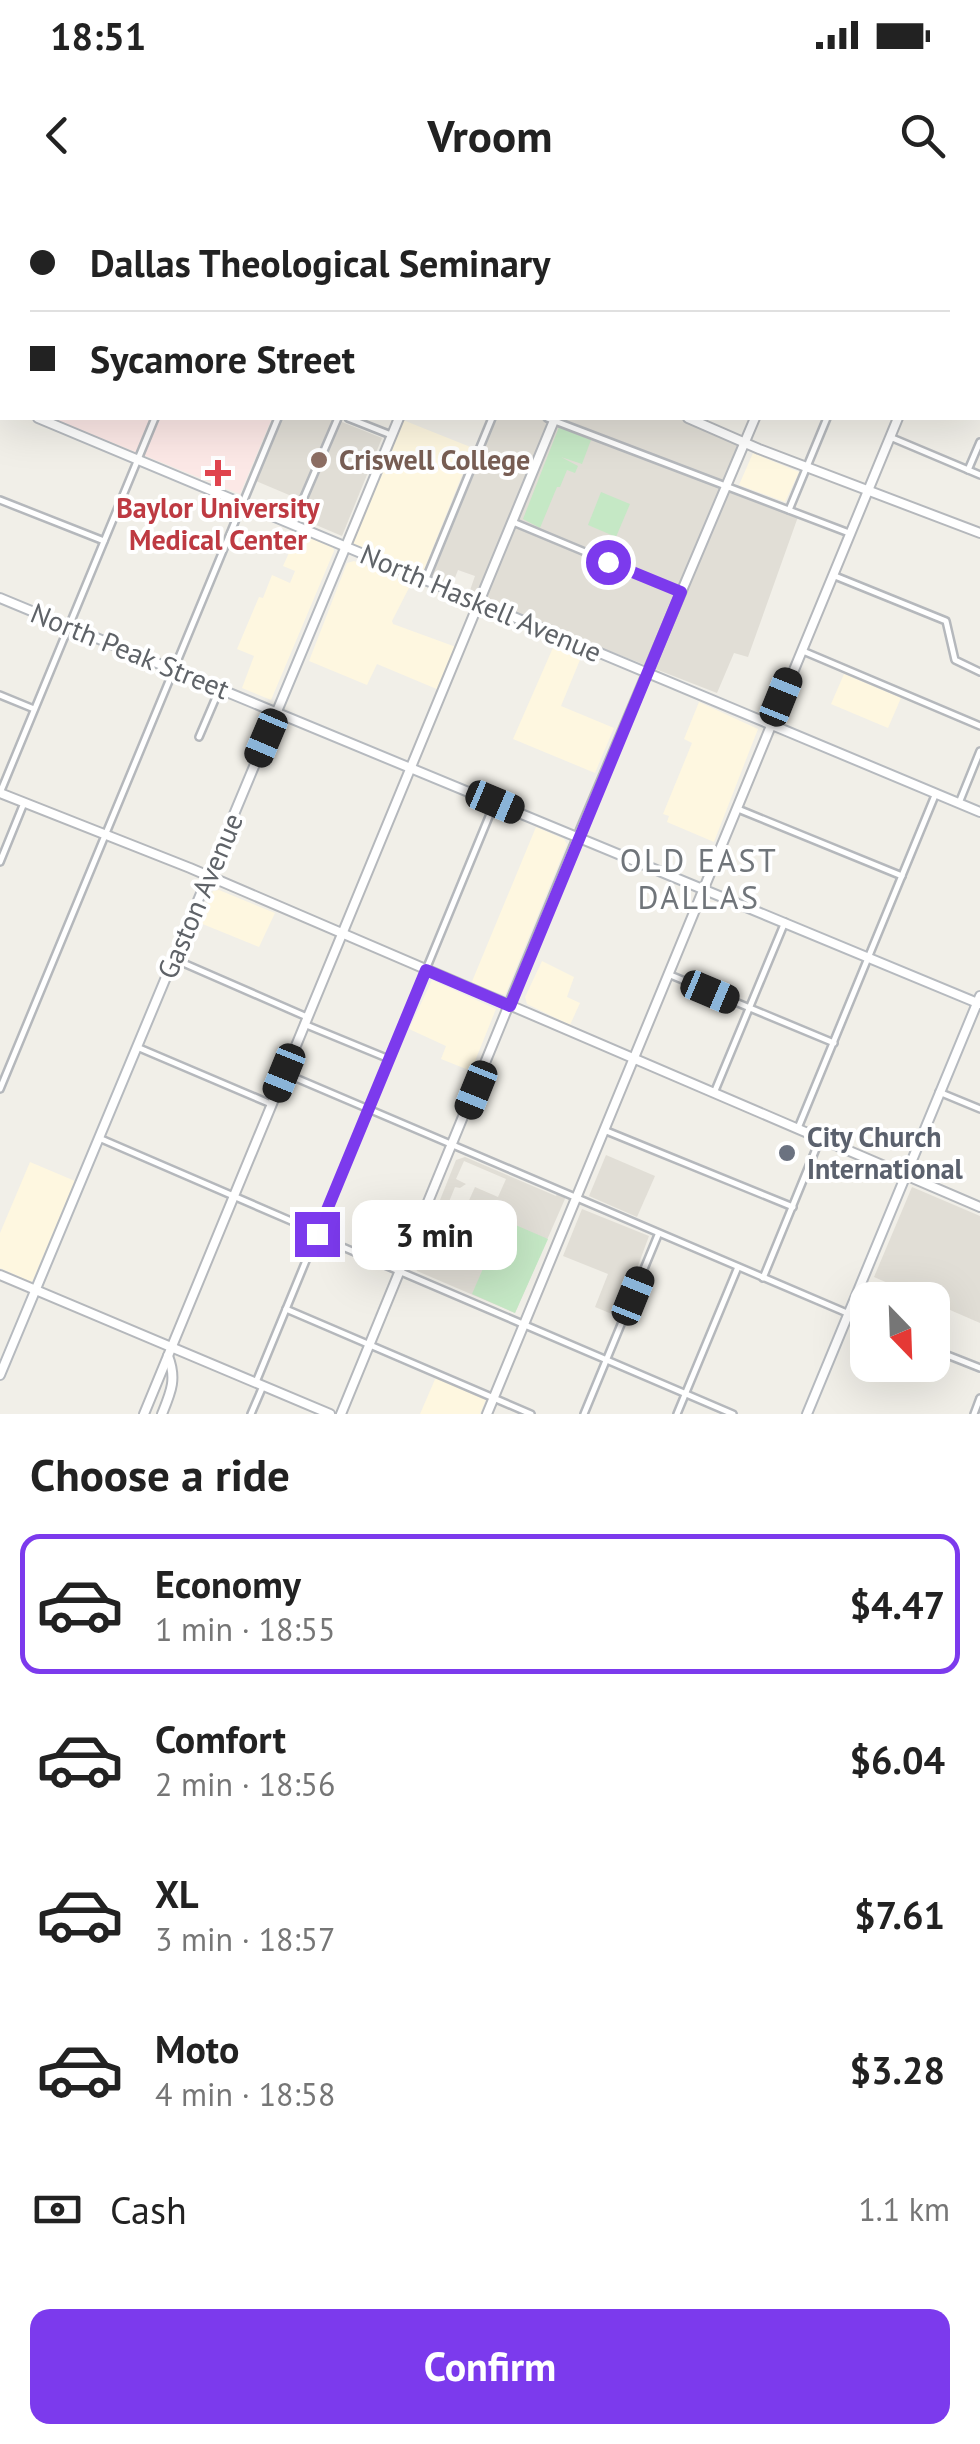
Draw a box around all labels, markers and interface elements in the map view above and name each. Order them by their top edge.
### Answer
text: 18:51 [50,11,146,60]
text: Vroom [428,106,552,164]
icon: back [30,108,85,163]
icon: search [895,108,950,163]
text: Dallas Theological Seminary [90,238,550,287]
text: Sycamore Street [90,334,355,383]
place label: Criswell College [339,441,530,478]
marker: Criswell College [308,449,330,471]
marker: Baylor University Medical Center [205,460,231,486]
place label: Baylor University Medical Center [116,489,320,558]
street label: North Haskell Avenue [355,535,607,670]
route start [586,540,631,585]
street label: North Peak Street [26,594,235,707]
car [756,664,806,730]
car [240,705,292,771]
car [462,776,528,828]
street label: Gaston Avenue [148,807,251,984]
district label: OLD EAST DALLAS [620,839,778,918]
car [677,966,743,1018]
car [259,1040,309,1106]
car [451,1057,501,1123]
place label: City Church International [807,1118,964,1187]
marker: City Church International [776,1142,798,1164]
callout: 3 min [352,1199,517,1269]
route end [295,1212,340,1257]
text: 3 min [395,1214,474,1256]
car [608,1263,658,1329]
north arrow [850,1282,950,1382]
map controls [850,1282,950,1382]
text: Choose a ride [30,1445,290,1503]
icon: car [35,1559,125,1649]
text: Economy [155,1559,301,1608]
text: $4.47 [849,1580,945,1629]
text: 1 min · 18:55 [155,1608,335,1650]
icon: car [35,1714,125,1804]
text: Comfort [155,1714,286,1763]
text: $6.04 [849,1735,945,1784]
text: 2 min · 18:56 [155,1763,335,1805]
icon: car [35,1869,125,1959]
text: XL [155,1869,199,1918]
text: $7.61 [854,1890,945,1939]
text: 3 min · 18:57 [155,1918,335,1960]
icon: car [35,2024,125,2114]
text: Moto [155,2024,239,2073]
text: $3.28 [849,2045,945,2094]
text: 4 min · 18:58 [155,2073,335,2115]
icon: cash [30,2182,85,2237]
text: Cash [110,2185,187,2234]
text: 1.1 km [858,2188,950,2230]
button: Confirm [30,2309,950,2424]

